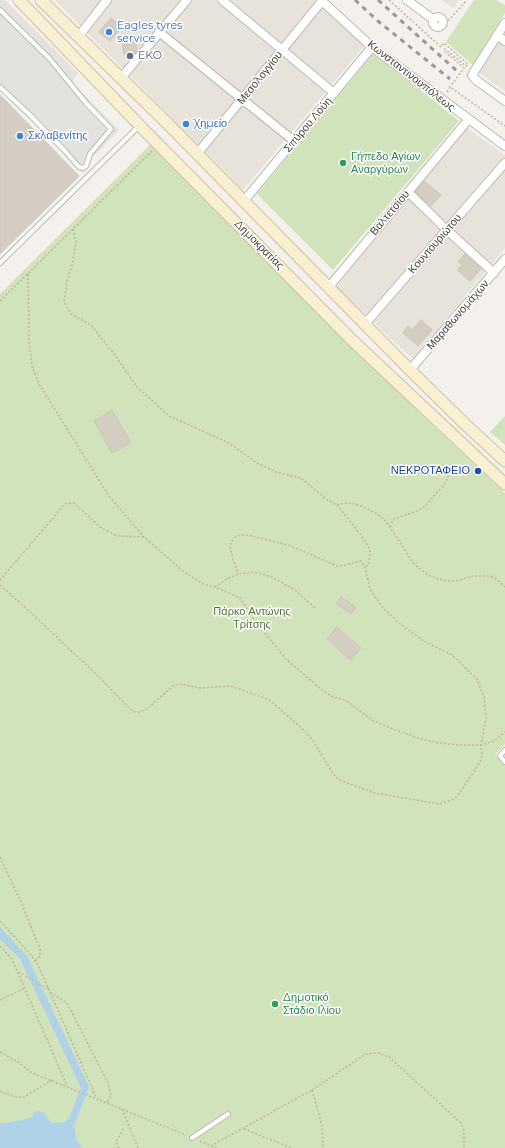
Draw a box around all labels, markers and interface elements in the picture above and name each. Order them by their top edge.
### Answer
place label: Eagles tyres service [117,19,182,45]
marker: Eagles tyres service [104,27,114,37]
street label: Κωνσταντινουπόλεως [365,38,457,114]
place label: EKO [138,49,162,63]
street label: Μεσολογγίου [235,49,285,107]
marker: EKO [125,51,135,61]
street label: Σπύρου Λούη [281,95,335,155]
place label: Χημείο [194,117,227,131]
marker: Χημείο [181,119,191,129]
place label: Σκλαβενίτης [28,129,88,143]
marker: Σκλαβενίτης [15,131,25,141]
place label: Γήπεδο Αγίων Αναργύρων [351,150,420,176]
marker: Γήπεδο Αγίων Αναργύρων [338,158,348,168]
street label: Βαλτετσίου [367,188,413,238]
street label: Κουντουριώτου [406,212,464,276]
street label: Δημοκρατίας [232,218,286,272]
street label: Μαραθωνομάχων [424,277,492,353]
place label: ΝΕΚΡΟΤΑΦΕΙΟ [391,464,470,478]
marker: ΝΕΚΡΟΤΑΦΕΙΟ [473,466,483,476]
park label: Πάρκο Αντώνης Τρίτσης [213,605,291,631]
place label: Δημοτικό Στάδιο Ιλίου [283,991,341,1017]
marker: Δημοτικό Στάδιο Ιλίου [270,999,280,1009]

